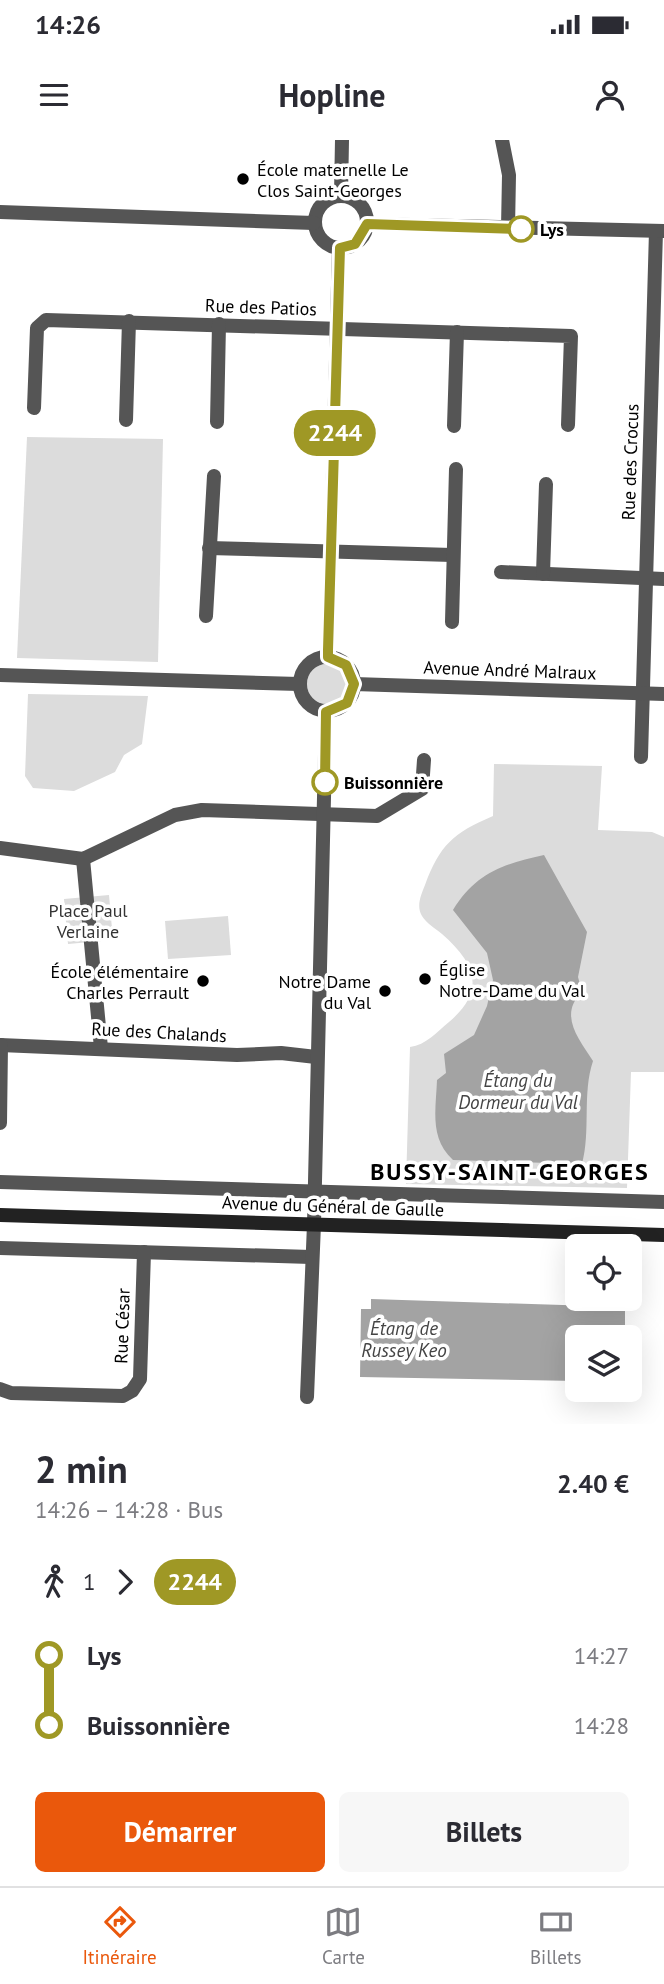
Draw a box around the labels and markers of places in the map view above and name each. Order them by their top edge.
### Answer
place label: École maternelle Le Clos Saint-Georges [257,158,409,202]
marker: École maternelle Le Clos Saint-Georges [235,171,251,187]
marker: Lys [508,216,534,242]
place label: Lys [540,218,564,241]
marker: Buissonnière [312,769,338,795]
place label: Buissonnière [344,771,443,794]
place label: Église Notre-Dame du Val [439,958,586,1002]
place label: École élémentaire Charles Perrault [51,960,189,1004]
place label: Notre Dame du Val [279,970,372,1014]
marker: Église Notre-Dame du Val [417,971,433,987]
marker: École élémentaire Charles Perrault [195,973,211,989]
marker: Notre Dame du Val [377,983,393,999]

